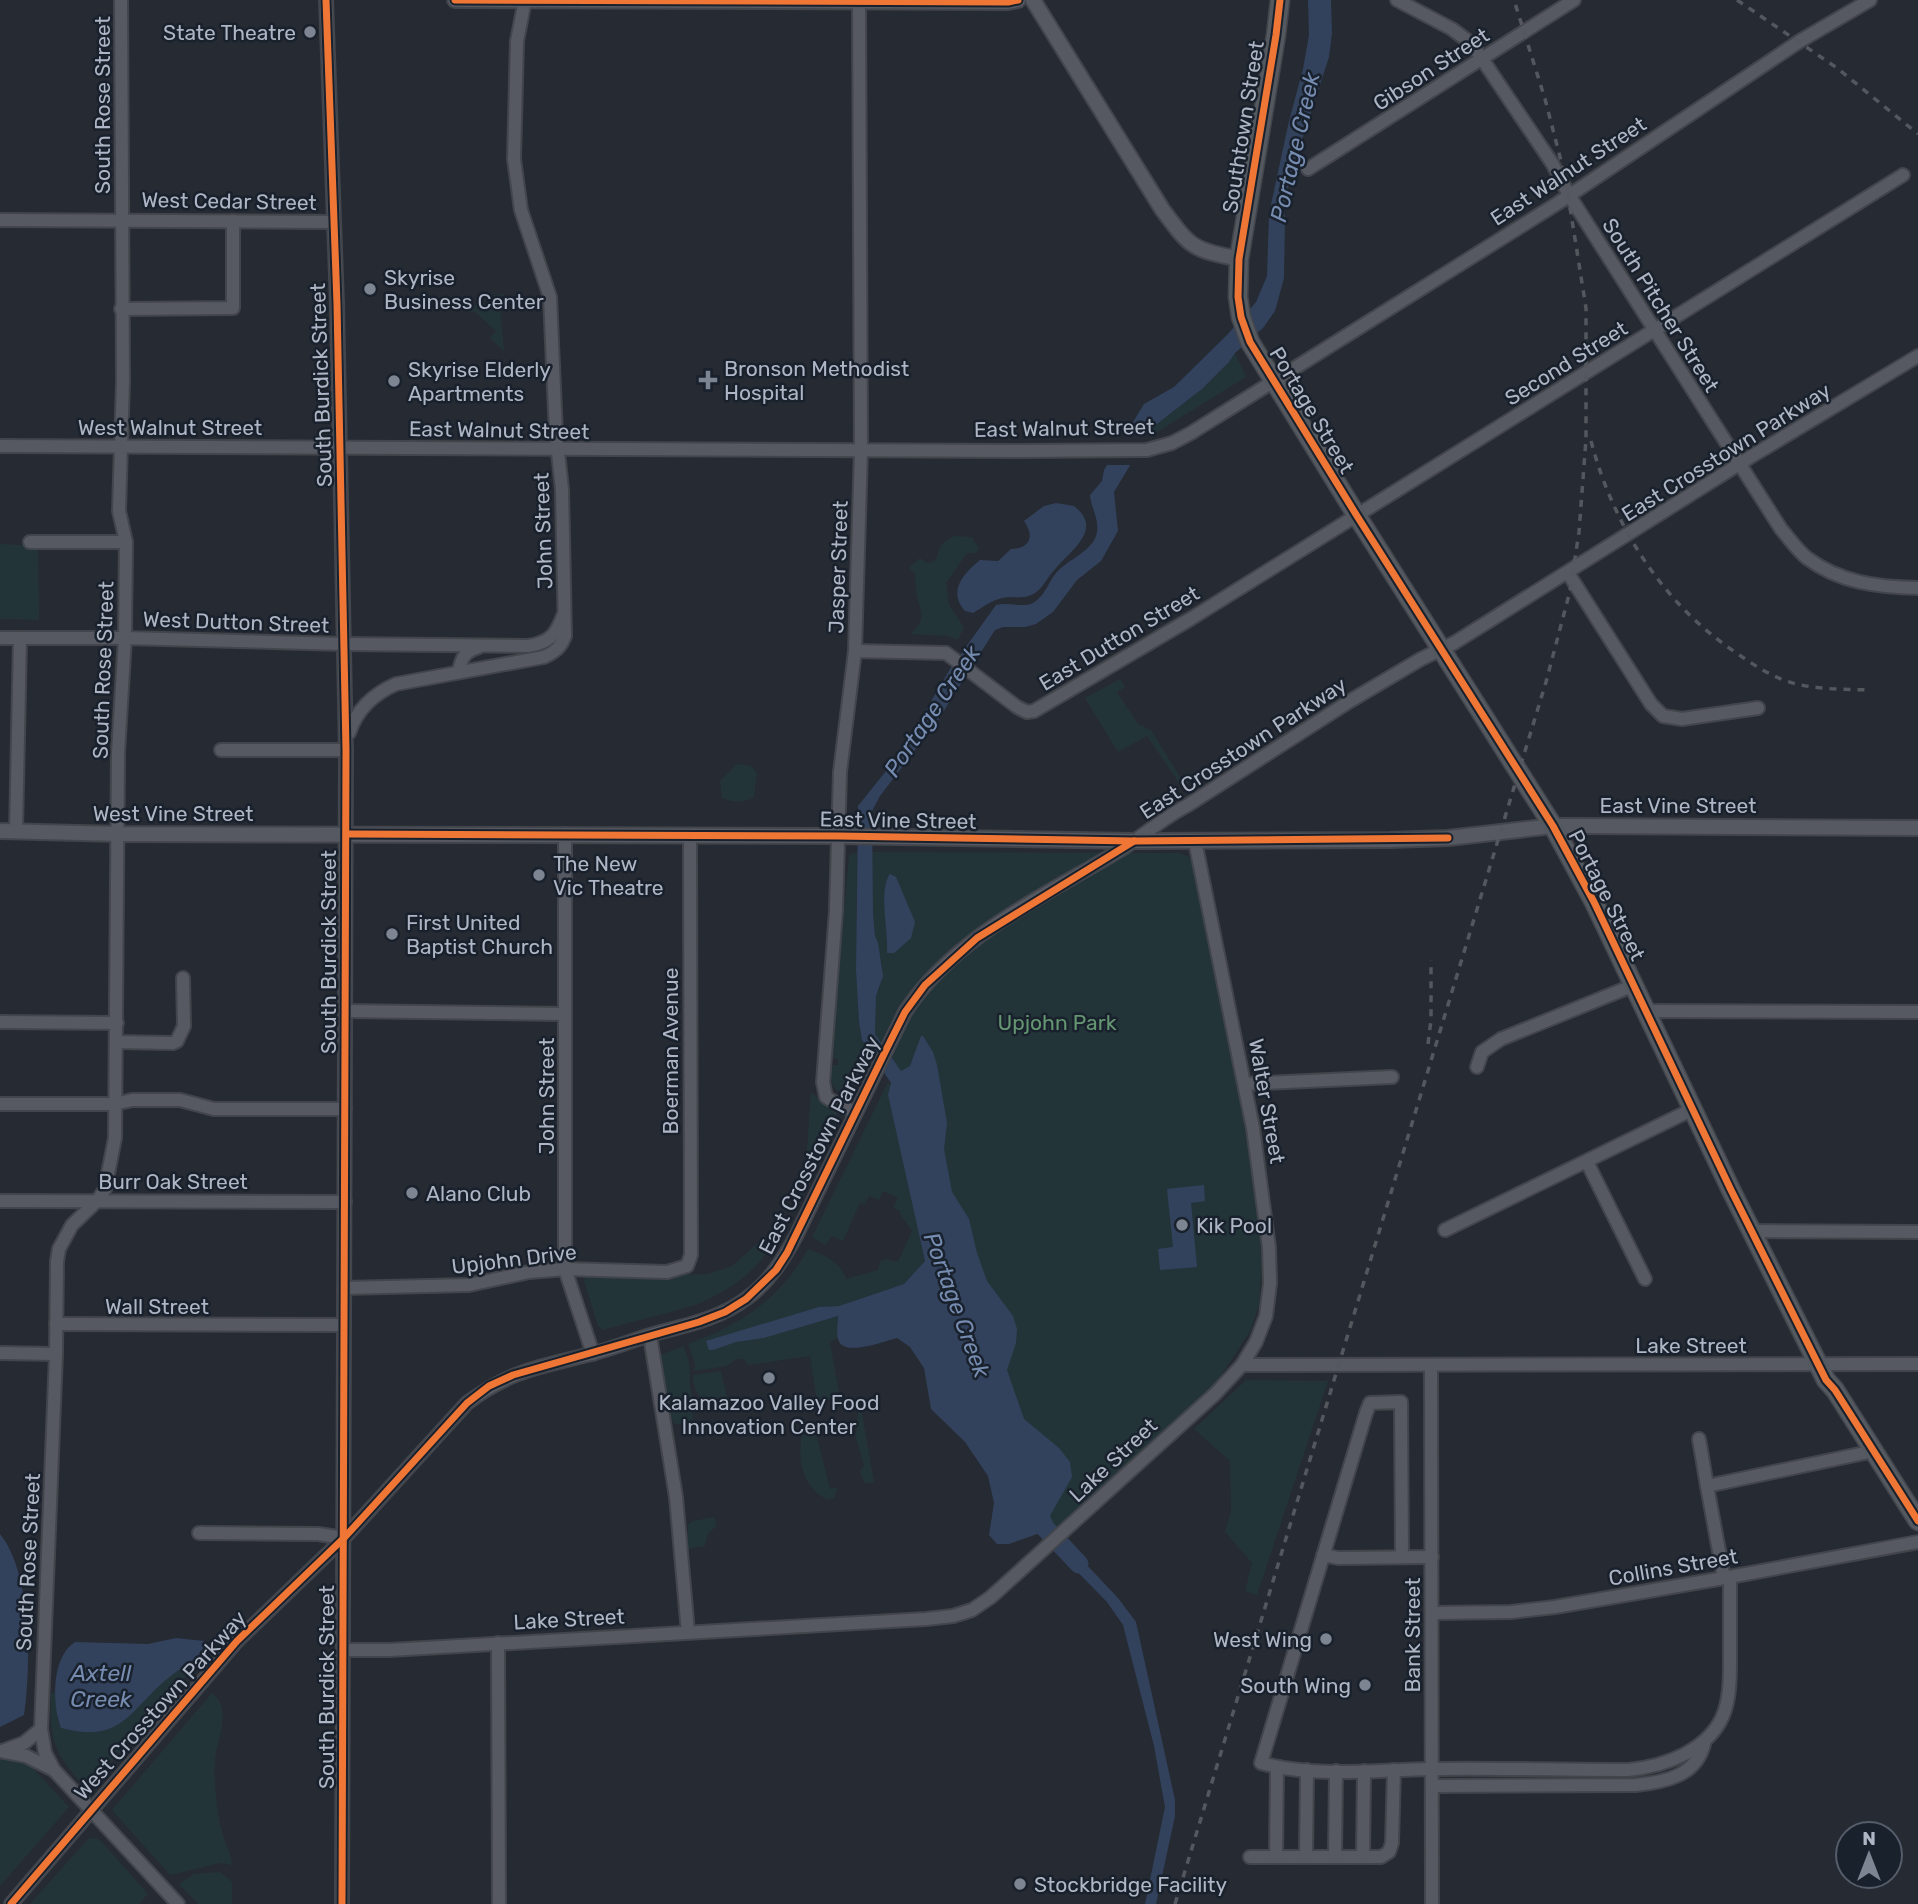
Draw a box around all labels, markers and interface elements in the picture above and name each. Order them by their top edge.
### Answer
street label: South Rose Street [90,16,115,194]
place label: State Theatre [163,20,296,45]
street label: Gibson Street [1368,22,1494,116]
marker: State Theatre [302,24,318,40]
street label: Southtown Street [1217,39,1269,215]
water label: Portage Creek [1264,68,1326,225]
street label: East Walnut Street [1485,111,1651,231]
street label: West Cedar Street [141,187,317,215]
street label: South Pitcher Street [1597,213,1725,397]
place label: Skyrise Business Center [384,265,544,314]
marker: Skyrise Business Center [362,281,378,297]
street label: South Burdick Street [305,283,337,487]
street label: Second Street [1500,315,1632,411]
street label: Portage Street [1264,342,1360,478]
place label: Bronson Methodist Hospital [724,356,909,405]
place label: Skyrise Elderly Apartments [408,357,551,406]
marker: Bronson Methodist Hospital [698,370,718,390]
marker: Skyrise Elderly Apartments [386,373,402,389]
street label: East Crosstown Parkway [1617,377,1835,527]
street label: East Walnut Street [974,414,1154,442]
street label: West Walnut Street [78,415,262,440]
street label: East Walnut Street [409,416,589,444]
street label: John Street [528,472,558,590]
street label: Jasper Street [823,500,853,634]
street label: East Dutton Street [1034,580,1204,696]
street label: South Rose Street [87,581,119,759]
street label: West Dutton Street [142,606,330,638]
water label: Portage Creek [878,639,987,782]
street label: East Crosstown Parkway [1135,672,1351,824]
street label: East Vine Street [1600,793,1756,818]
street label: West Vine Street [93,801,253,826]
street label: East Vine Street [819,806,977,834]
street label: Portage Street [1563,825,1651,965]
street label: South Burdick Street [316,850,341,1054]
place label: The New Vic Theatre [553,851,664,900]
marker: The New Vic Theatre [531,867,547,883]
place label: First United Baptist Church [406,910,553,959]
marker: First United Baptist Church [384,926,400,942]
street label: Boerman Avenue [658,968,683,1134]
park label: Upjohn Park [998,1010,1117,1035]
street label: East Crosstown Parkway [753,1031,885,1258]
street label: Walter Street [1244,1037,1290,1165]
street label: John Street [534,1038,559,1154]
street label: Burr Oak Street [98,1169,248,1194]
place label: Alano Club [426,1181,531,1206]
marker: Alano Club [404,1185,420,1201]
place label: Kik Pool [1196,1213,1272,1238]
marker: Kik Pool [1174,1217,1190,1233]
water label: Portage Creek [918,1228,997,1383]
street label: Upjohn Drive [450,1239,578,1279]
street label: Wall Street [105,1294,209,1319]
street label: Lake Street [1635,1333,1747,1358]
marker: Kalamazoo Valley Food Innovation Center [761,1370,777,1386]
place label: Kalamazoo Valley Food Innovation Center [659,1390,879,1439]
street label: Lake Street [1064,1413,1162,1507]
street label: South Rose Street [11,1473,45,1651]
street label: Collins Street [1607,1543,1739,1591]
street label: Bank Street [1400,1578,1425,1692]
street label: South Burdick Street [314,1585,339,1789]
street label: Lake Street [513,1604,625,1634]
street label: West Crosstown Parkway [69,1605,252,1804]
place label: West Wing [1213,1627,1312,1652]
marker: West Wing [1318,1631,1334,1647]
water label: Axtell Creek [70,1659,133,1713]
place label: South Wing [1240,1673,1351,1698]
marker: South Wing [1357,1677,1373,1693]
north arrow [1834,1820,1904,1890]
text: N [1862,1827,1876,1850]
place label: Stockbridge Facility [1034,1872,1228,1897]
marker: Stockbridge Facility [1012,1876,1028,1892]

